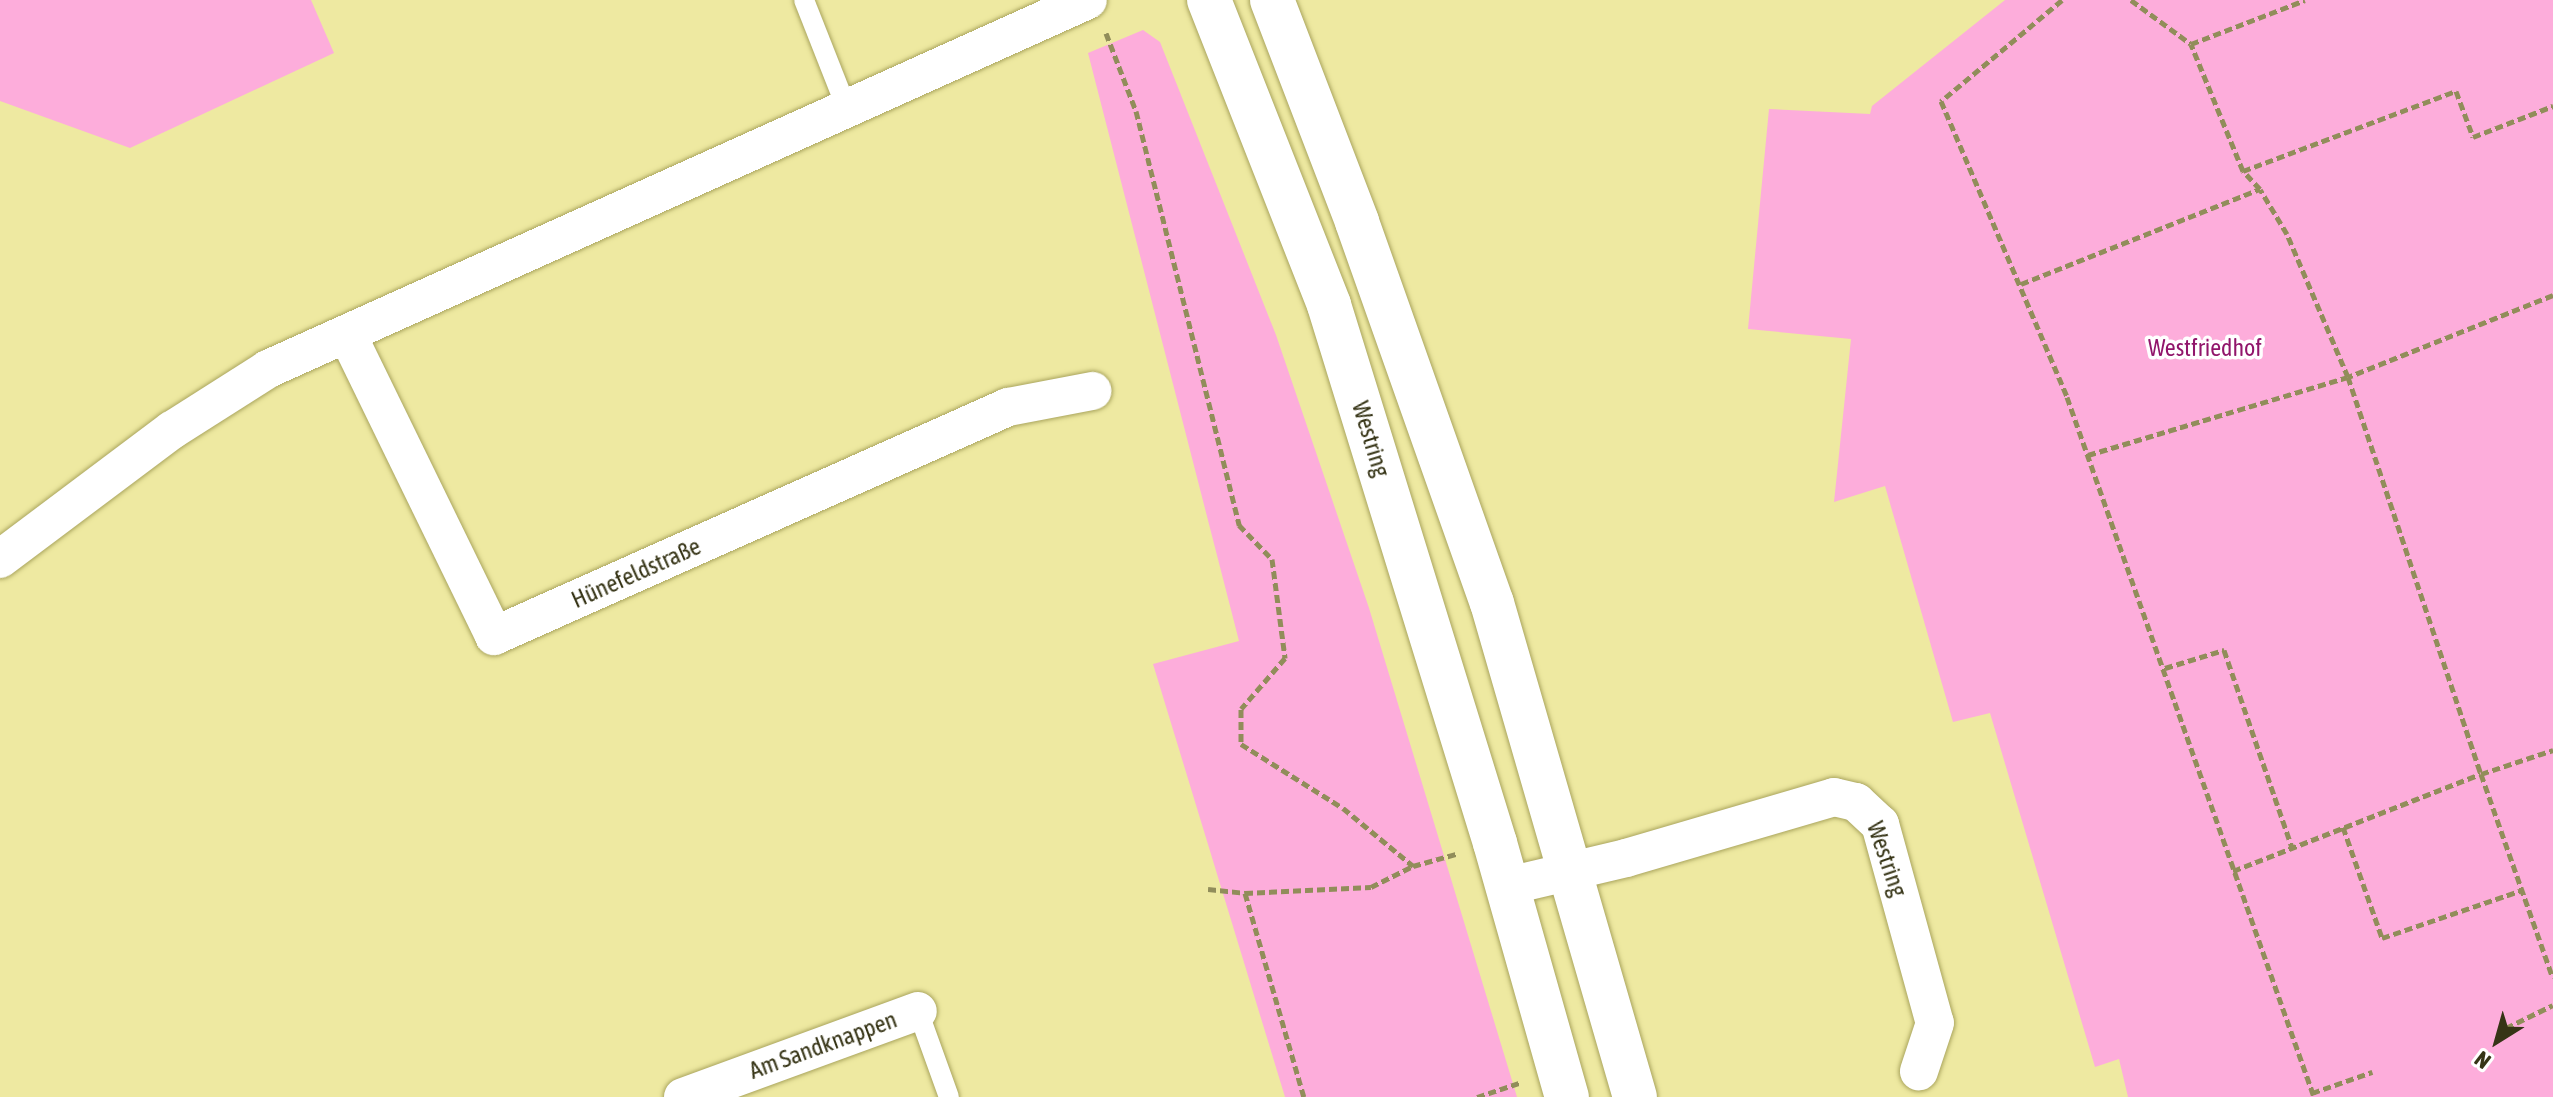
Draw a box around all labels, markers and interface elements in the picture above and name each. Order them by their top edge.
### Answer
park label: Westfriedhof [2148,334,2262,362]
street label: Westring [1346,398,1396,480]
street label: Hünefeldstraße [567,532,705,614]
street label: Westring [1861,818,1913,900]
north arrow [2457,1001,2537,1081]
street label: Am Sandknappen [745,1005,901,1085]
text: N [2470,1046,2496,1074]

